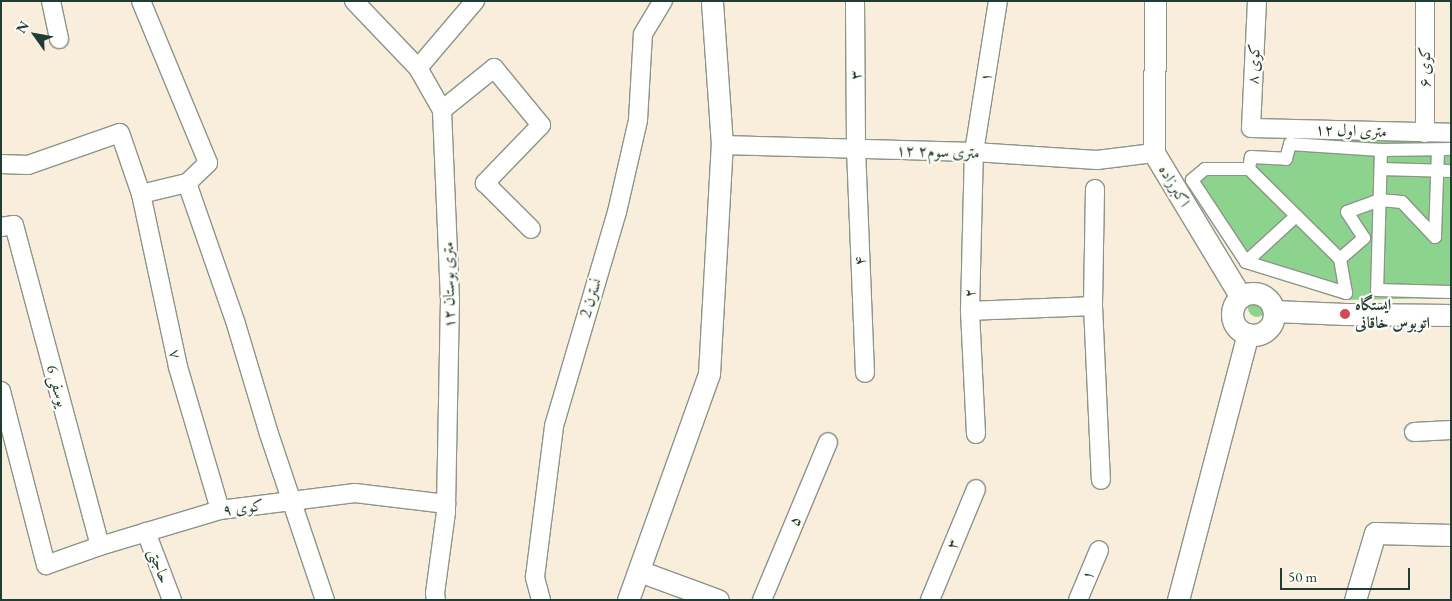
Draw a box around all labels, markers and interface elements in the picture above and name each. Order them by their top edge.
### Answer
north arrow [10,10,60,60]
text: N [12,17,33,37]
street label: کوی ۸ [1243,43,1265,85]
street label: کوی ۶ [1415,47,1435,87]
street label: ۳ [846,70,866,80]
street label: ۱ [976,71,996,83]
street label: ۱۲ متری اول [1315,120,1387,142]
street label: ۱۲ متری سوم۲ [896,141,980,163]
street label: اکبرزاده [1154,161,1194,211]
street label: ۱۲ متری بوستان [439,241,459,329]
street label: ۴ [850,256,870,266]
street label: نسترن 2 [576,276,606,320]
street label: ۲ [960,288,980,298]
place label: ایستگاه اتوبوس خاقانی [1355,295,1430,333]
marker: ایستگاه اتوبوس خاقانی [1339,308,1351,320]
street label: ۷ [165,347,185,361]
street label: یوسفی 6 [42,363,72,409]
street label: کوی ۹ [222,496,264,520]
street label: ۵ [784,513,806,529]
street label: ۳ [942,536,964,552]
street label: حاجتی [144,546,174,586]
scale bar [1282,558,1412,590]
street label: ۱ [1077,567,1099,583]
text: 50 m [1288,567,1317,586]

